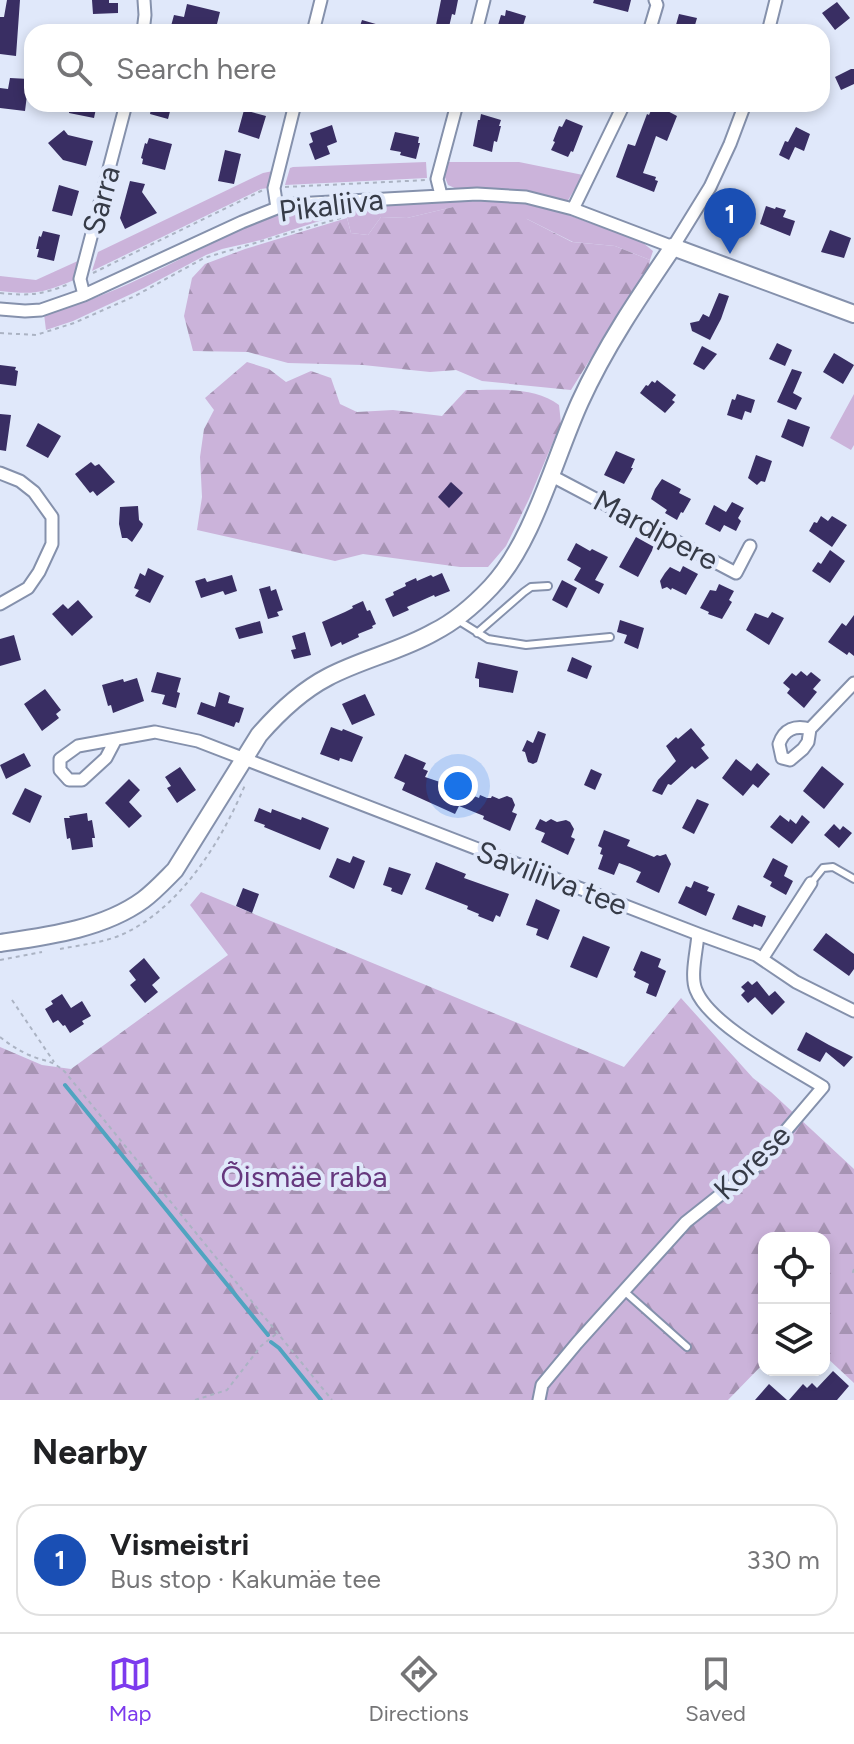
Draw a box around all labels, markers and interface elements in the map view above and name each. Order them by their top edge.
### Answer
search box [24,24,830,112]
icon: search [52,46,96,90]
text: Search here [116,50,276,87]
street label: Sarra [74,162,128,238]
street label: Pikaliiva [277,180,385,230]
pin: 1 [704,188,756,254]
street label: Mardipere [587,482,725,578]
your location [438,766,478,806]
street label: Saviliiva tee [471,832,633,924]
street label: Korese [706,1117,798,1207]
park label: Õismäe raba [220,1158,388,1195]
map controls [758,1232,830,1376]
button: locate [758,1232,830,1304]
button: layers [758,1304,830,1376]
text: Nearby [32,1432,147,1473]
text: Vismeistri [110,1526,249,1563]
text: 1 [55,1544,65,1576]
text: 330 m [746,1544,820,1576]
text: Bus stop · Kakumäe tee [110,1563,381,1595]
tab: Map [108,1652,152,1727]
tab: Directions [369,1652,469,1727]
tab: Saved [685,1652,746,1727]

